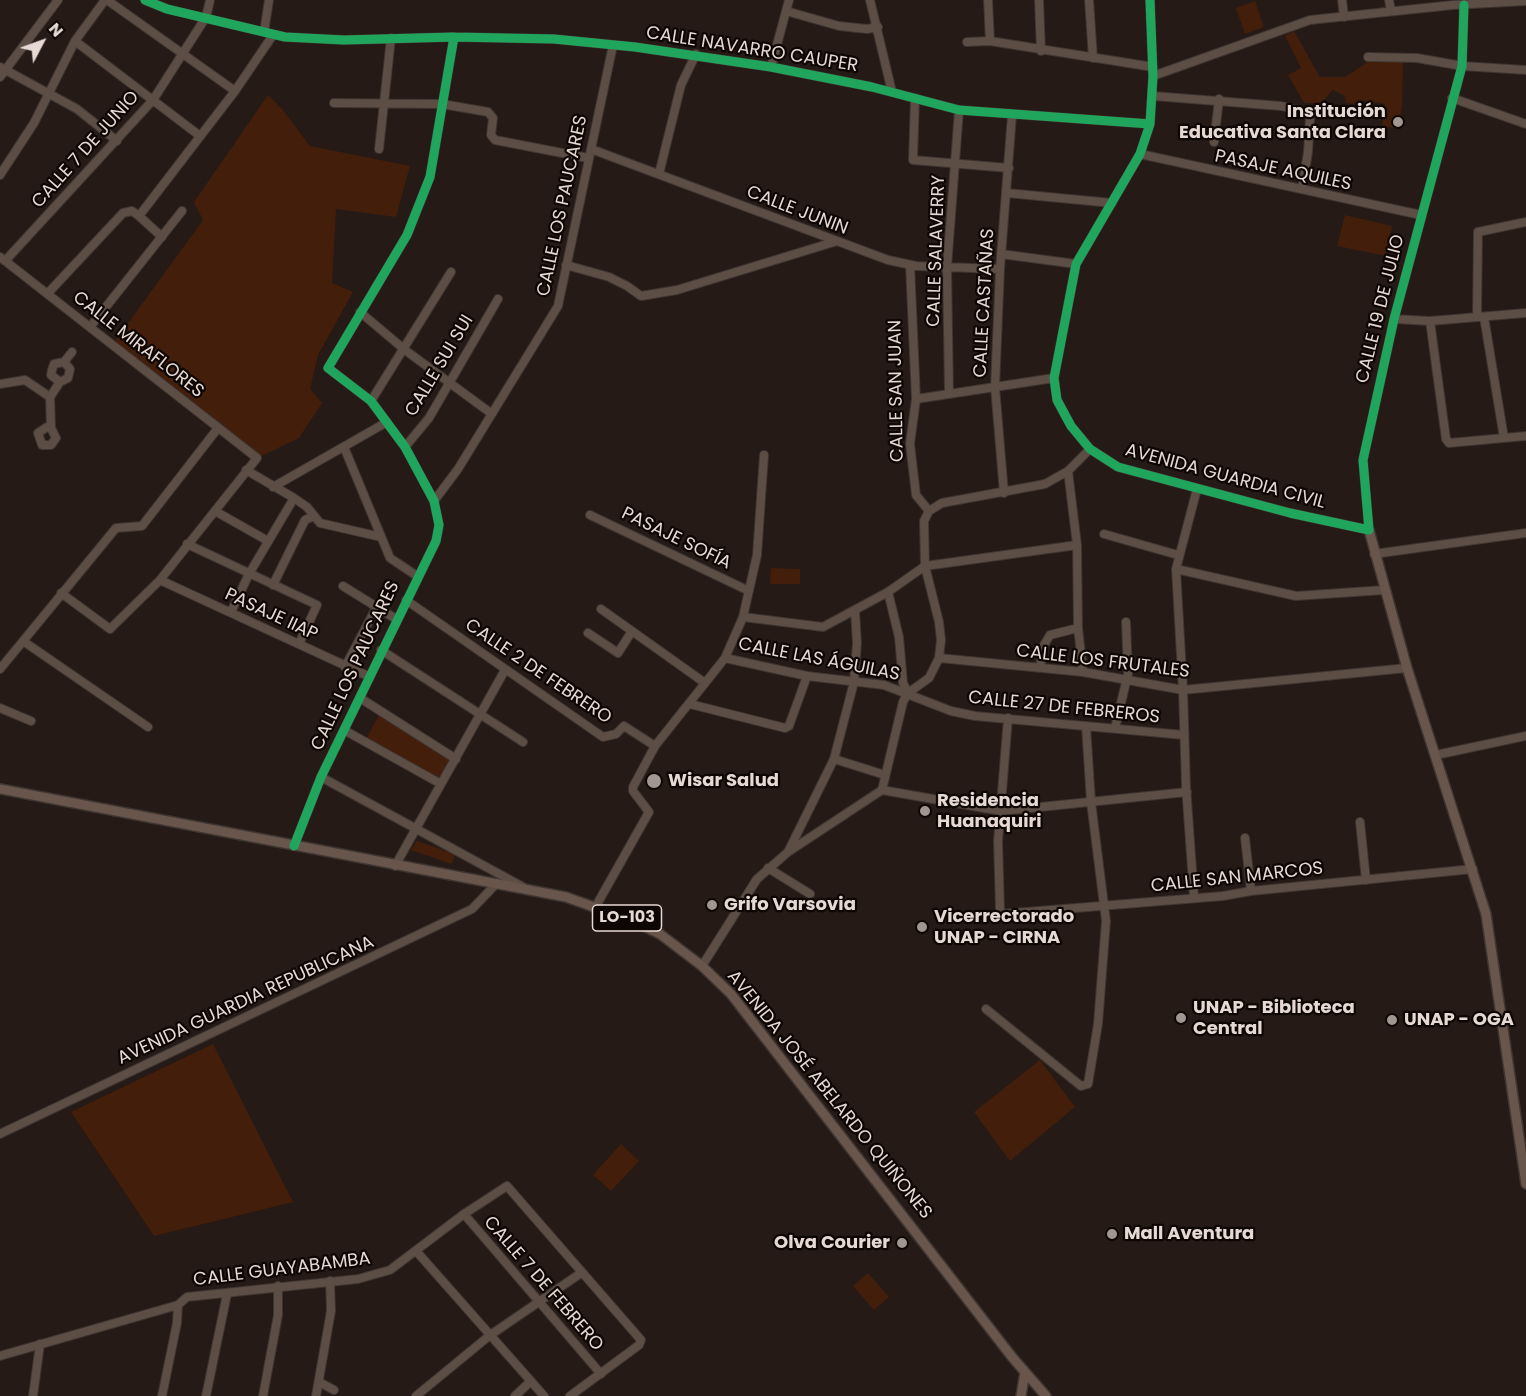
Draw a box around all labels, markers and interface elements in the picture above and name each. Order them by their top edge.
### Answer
north arrow [12,12,72,72]
text: N [43,18,69,42]
street label: CALLE NAVARRO CAUPER [644,23,860,77]
street label: CALLE 7 DE JUNIO [28,87,144,213]
place label: Institución Educativa Santa Clara [1179,101,1386,144]
street label: CALLE LOS PAUCARES [533,114,593,298]
marker: Institución Educativa Santa Clara [1391,115,1405,129]
street label: PASAJE AQUILES [1213,146,1353,196]
street label: CALLE SALAVERRY [924,175,950,327]
street label: CALLE JUNIN [743,182,851,240]
street label: CALLE CASTAÑAS [970,228,1000,378]
street label: CALLE 19 DE JULIO [1352,232,1410,386]
street label: CALLE MIRAFLORES [68,287,208,403]
street label: CALLE SUI SUI [401,311,479,421]
street label: CALLE SAN JUAN [885,320,909,462]
street label: AVENIDA GUARDIA CIVIL [1123,440,1327,514]
street label: PASAJE SOFÍA [618,503,734,575]
street label: CALLE LOS PAUCARES [307,578,405,754]
street label: PASAJE IIAP [221,584,321,646]
street label: CALLE 2 DE FEBRERO [461,615,615,729]
street label: CALLE LAS ÁGUILAS [736,634,902,686]
street label: CALLE LOS FRUTALES [1015,641,1191,683]
street label: CALLE 27 DE FEBREROS [967,687,1161,729]
place label: Wisar Salud [668,770,779,792]
marker: Wisar Salud [645,772,663,790]
place label: Residencia Huanaquiri [937,790,1042,832]
marker: Residencia Huanaquiri [918,804,932,818]
street label: CALLE SAN MARCOS [1150,858,1324,898]
place label: Grifo Varsovia [724,894,856,916]
marker: Grifo Varsovia [705,898,719,912]
road number: LO-103 [592,905,662,931]
place label: Vicerrectorado UNAP - CIRNA [934,906,1074,948]
marker: Vicerrectorado UNAP - CIRNA [915,920,929,934]
street label: AVENIDA GUARDIA REPUBLICANA [114,932,378,1070]
street label: AVENIDA JOSÉ ABELARDO QUIÑONES [722,966,936,1224]
place label: UNAP - Biblioteca Central [1193,997,1355,1040]
place label: UNAP - OGA [1404,1009,1514,1031]
marker: UNAP - Biblioteca Central [1174,1011,1188,1025]
marker: UNAP - OGA [1385,1013,1399,1027]
street label: CALLE 7 DE FEBRERO [479,1212,607,1356]
place label: Mall Aventura [1124,1223,1254,1245]
marker: Mall Aventura [1105,1227,1119,1241]
place label: Olva Courier [774,1232,890,1254]
marker: Olva Courier [895,1236,909,1250]
street label: CALLE GUAYABAMBA [192,1248,372,1292]

